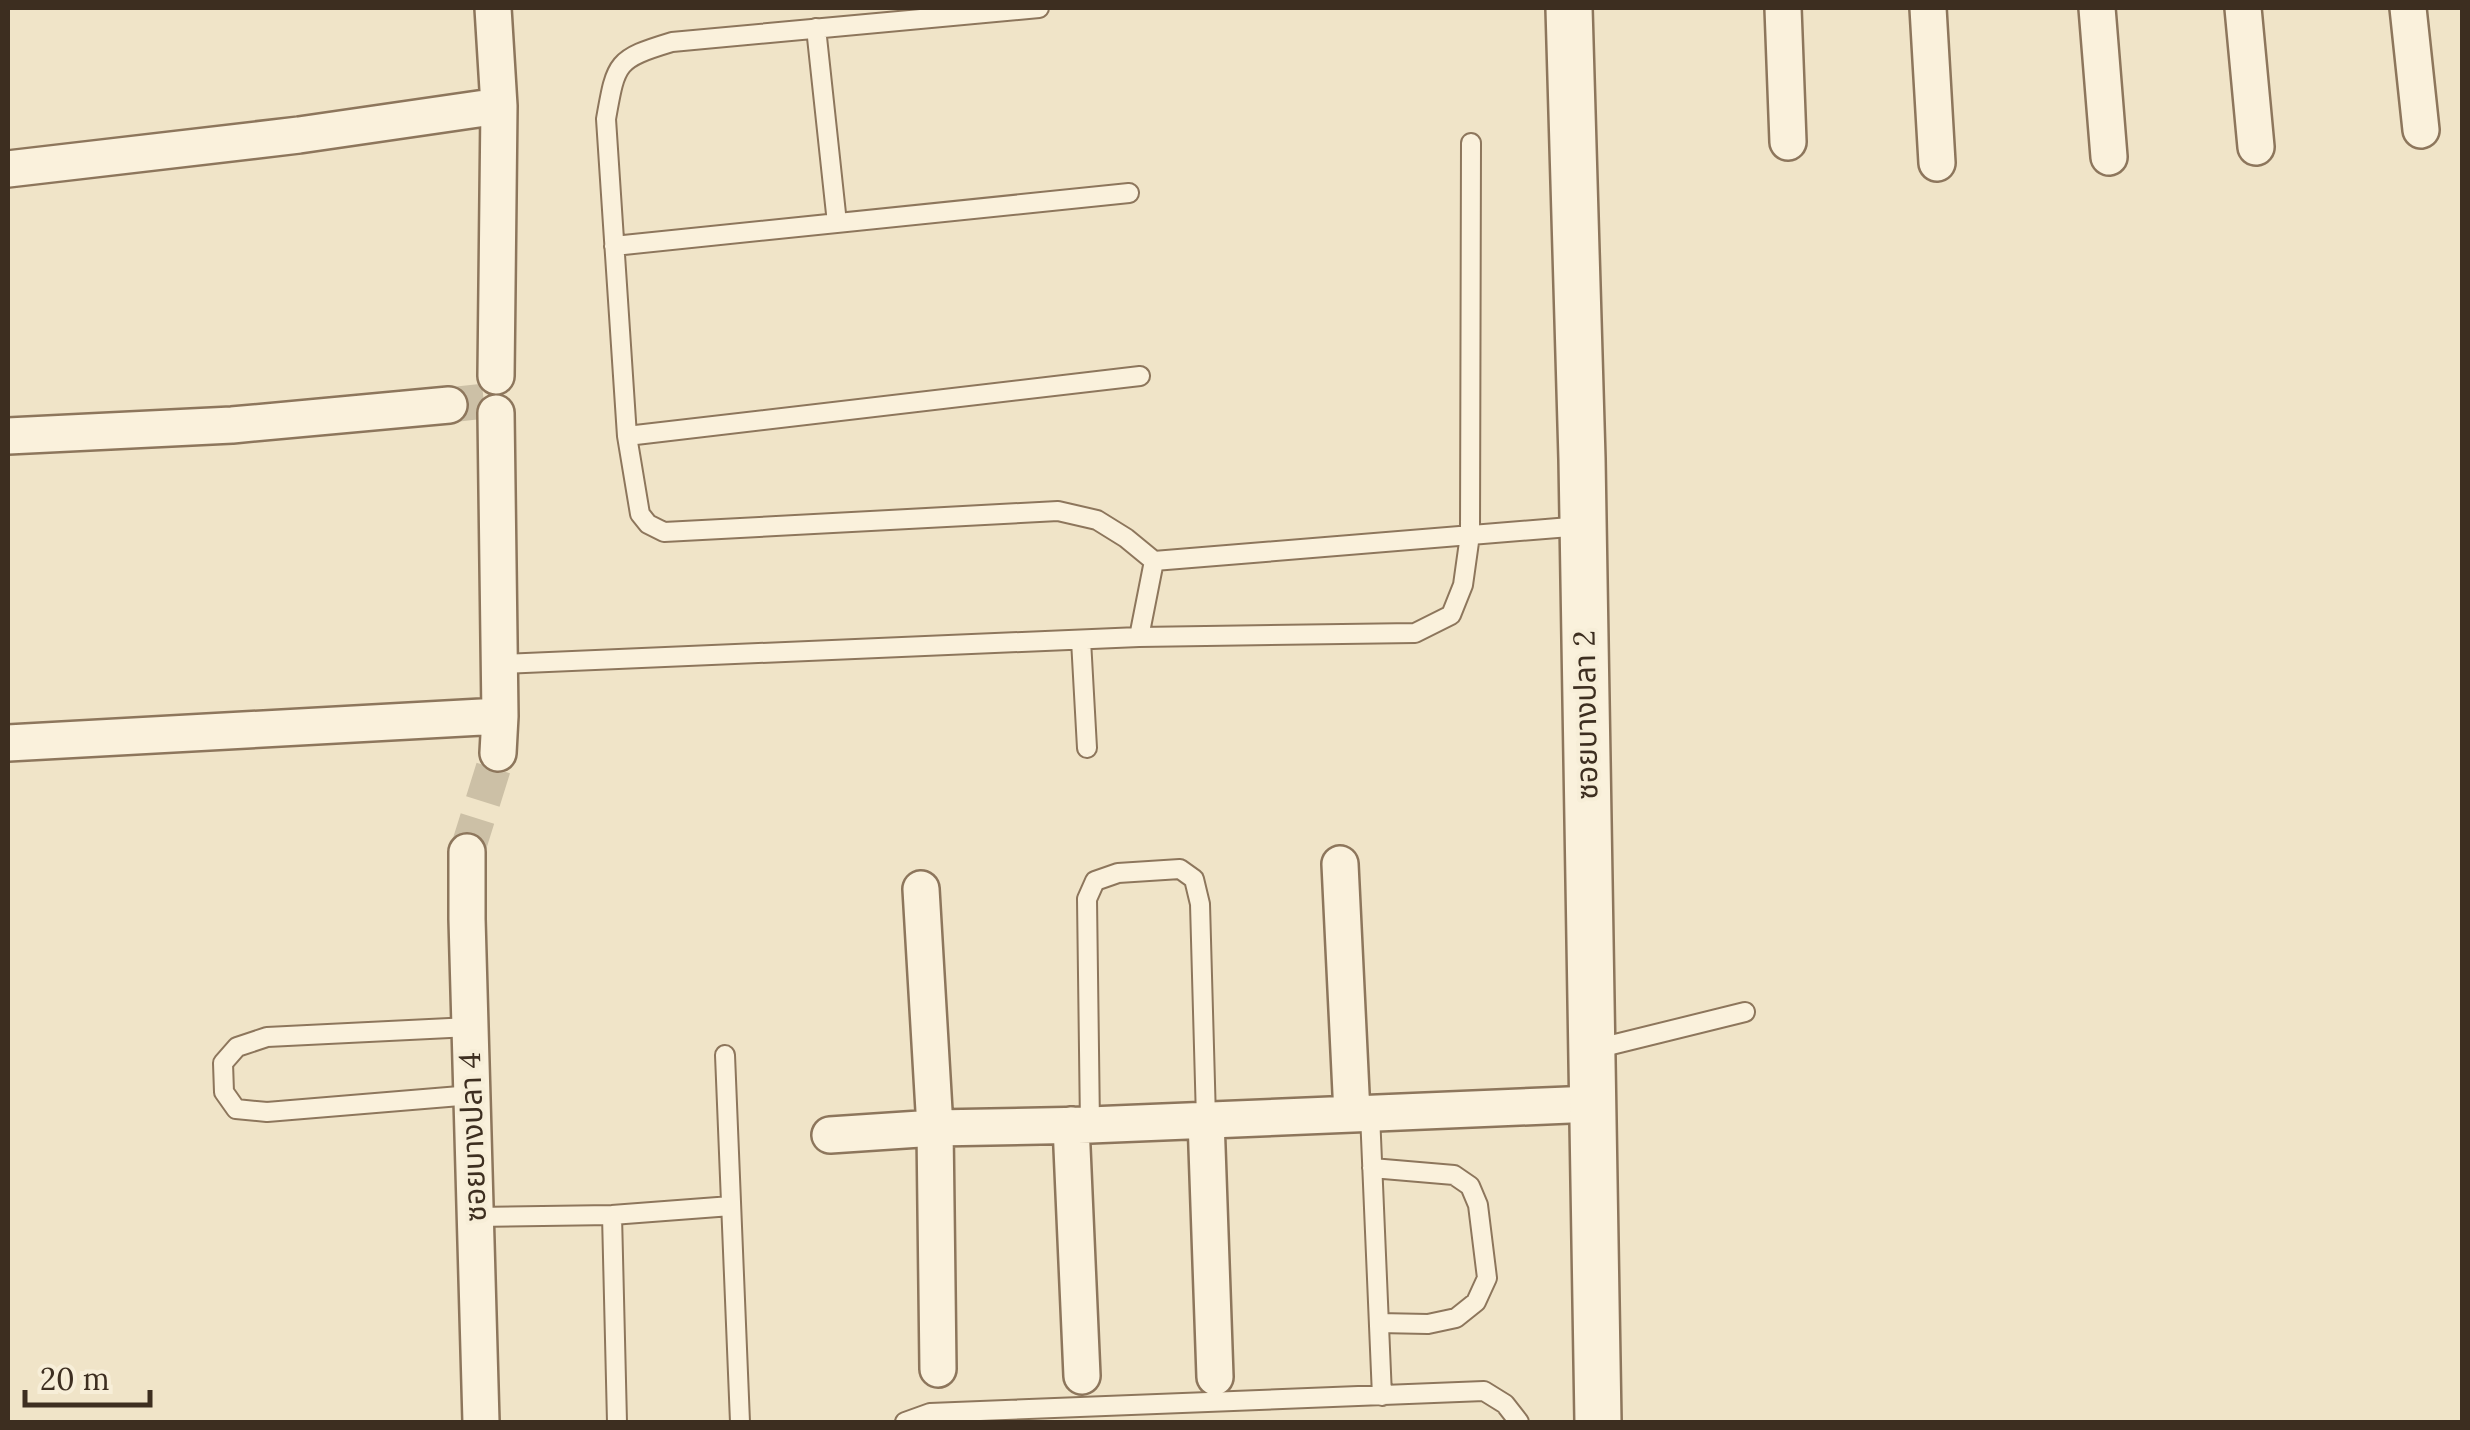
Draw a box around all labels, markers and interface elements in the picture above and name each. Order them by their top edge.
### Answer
street label: ซอยบางปลา 2 [1565,630,1605,800]
street label: ซอยบางปลา 4 [450,1052,494,1223]
scale bar [25,1345,150,1407]
text: 20 m [40,1360,109,1398]

